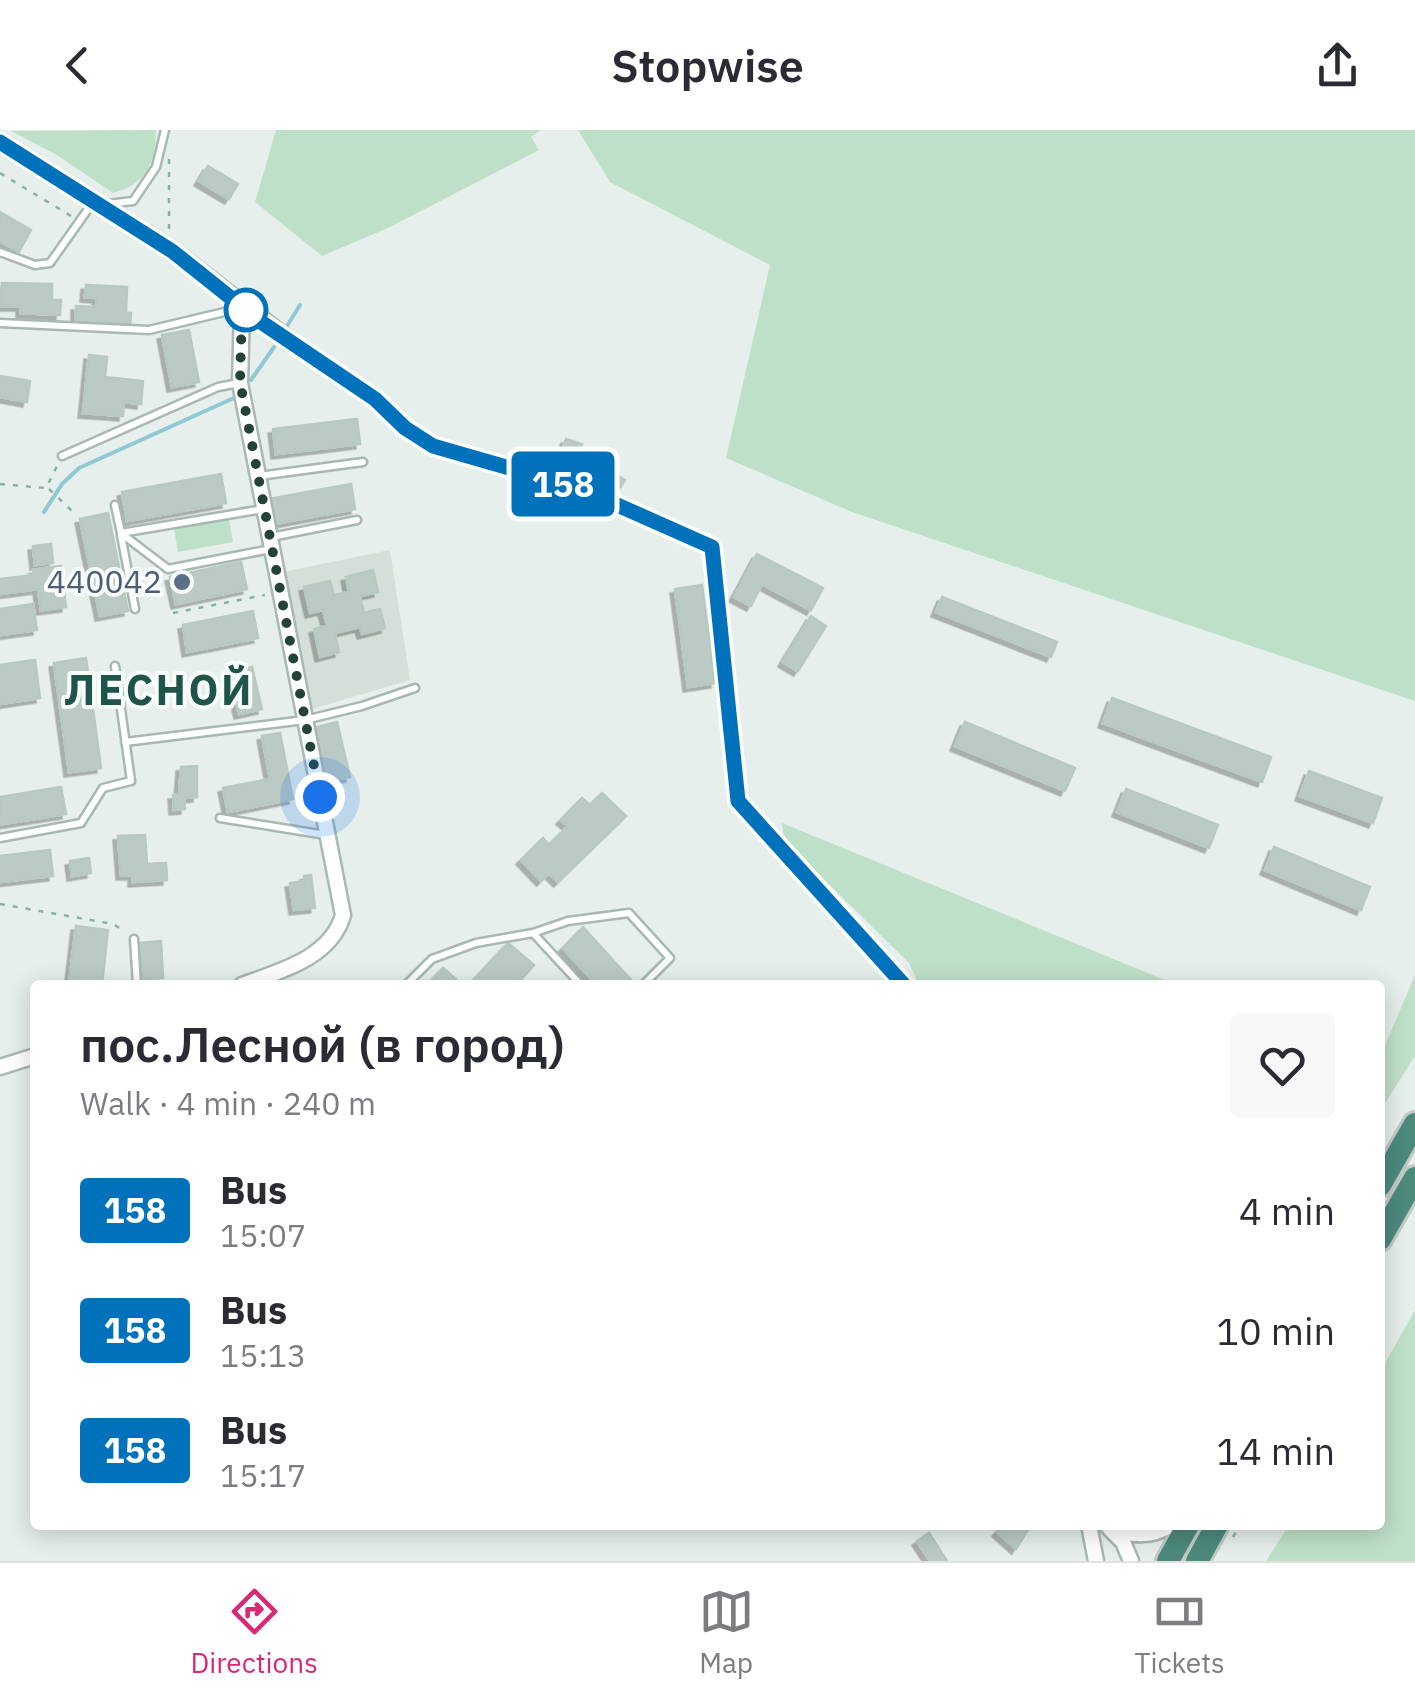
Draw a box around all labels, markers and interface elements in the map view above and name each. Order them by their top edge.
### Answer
text: Stopwise [611,36,804,94]
icon: back [50,38,105,93]
icon: share [1310,38,1365,93]
unlabelled marker [225,289,267,331]
line badge: 158 [506,452,620,516]
text: 158 [531,461,595,507]
place label: 440042 [47,560,162,602]
marker: 440042 [171,571,193,593]
district label: ЛЕСНОЙ [64,662,254,717]
your location [295,772,345,822]
text: пос.Лесной (в город) [80,1013,565,1075]
button: heart [1230,1013,1335,1118]
text: Walk · 4 min · 240 m [80,1082,376,1124]
text: Bus [220,1165,287,1214]
text: 4 min [1239,1186,1335,1235]
text: 158 [103,1187,167,1233]
text: 15:07 [220,1214,306,1256]
text: Bus [220,1285,287,1334]
text: 10 min [1216,1306,1335,1355]
text: 158 [103,1307,167,1353]
text: 15:13 [220,1334,306,1376]
text: Bus [220,1405,287,1454]
text: 14 min [1216,1426,1335,1475]
text: 158 [103,1427,167,1473]
text: 15:17 [220,1454,306,1496]
tab: Directions [190,1584,318,1681]
tab: Map [699,1584,754,1681]
tab: Tickets [1134,1584,1225,1681]

